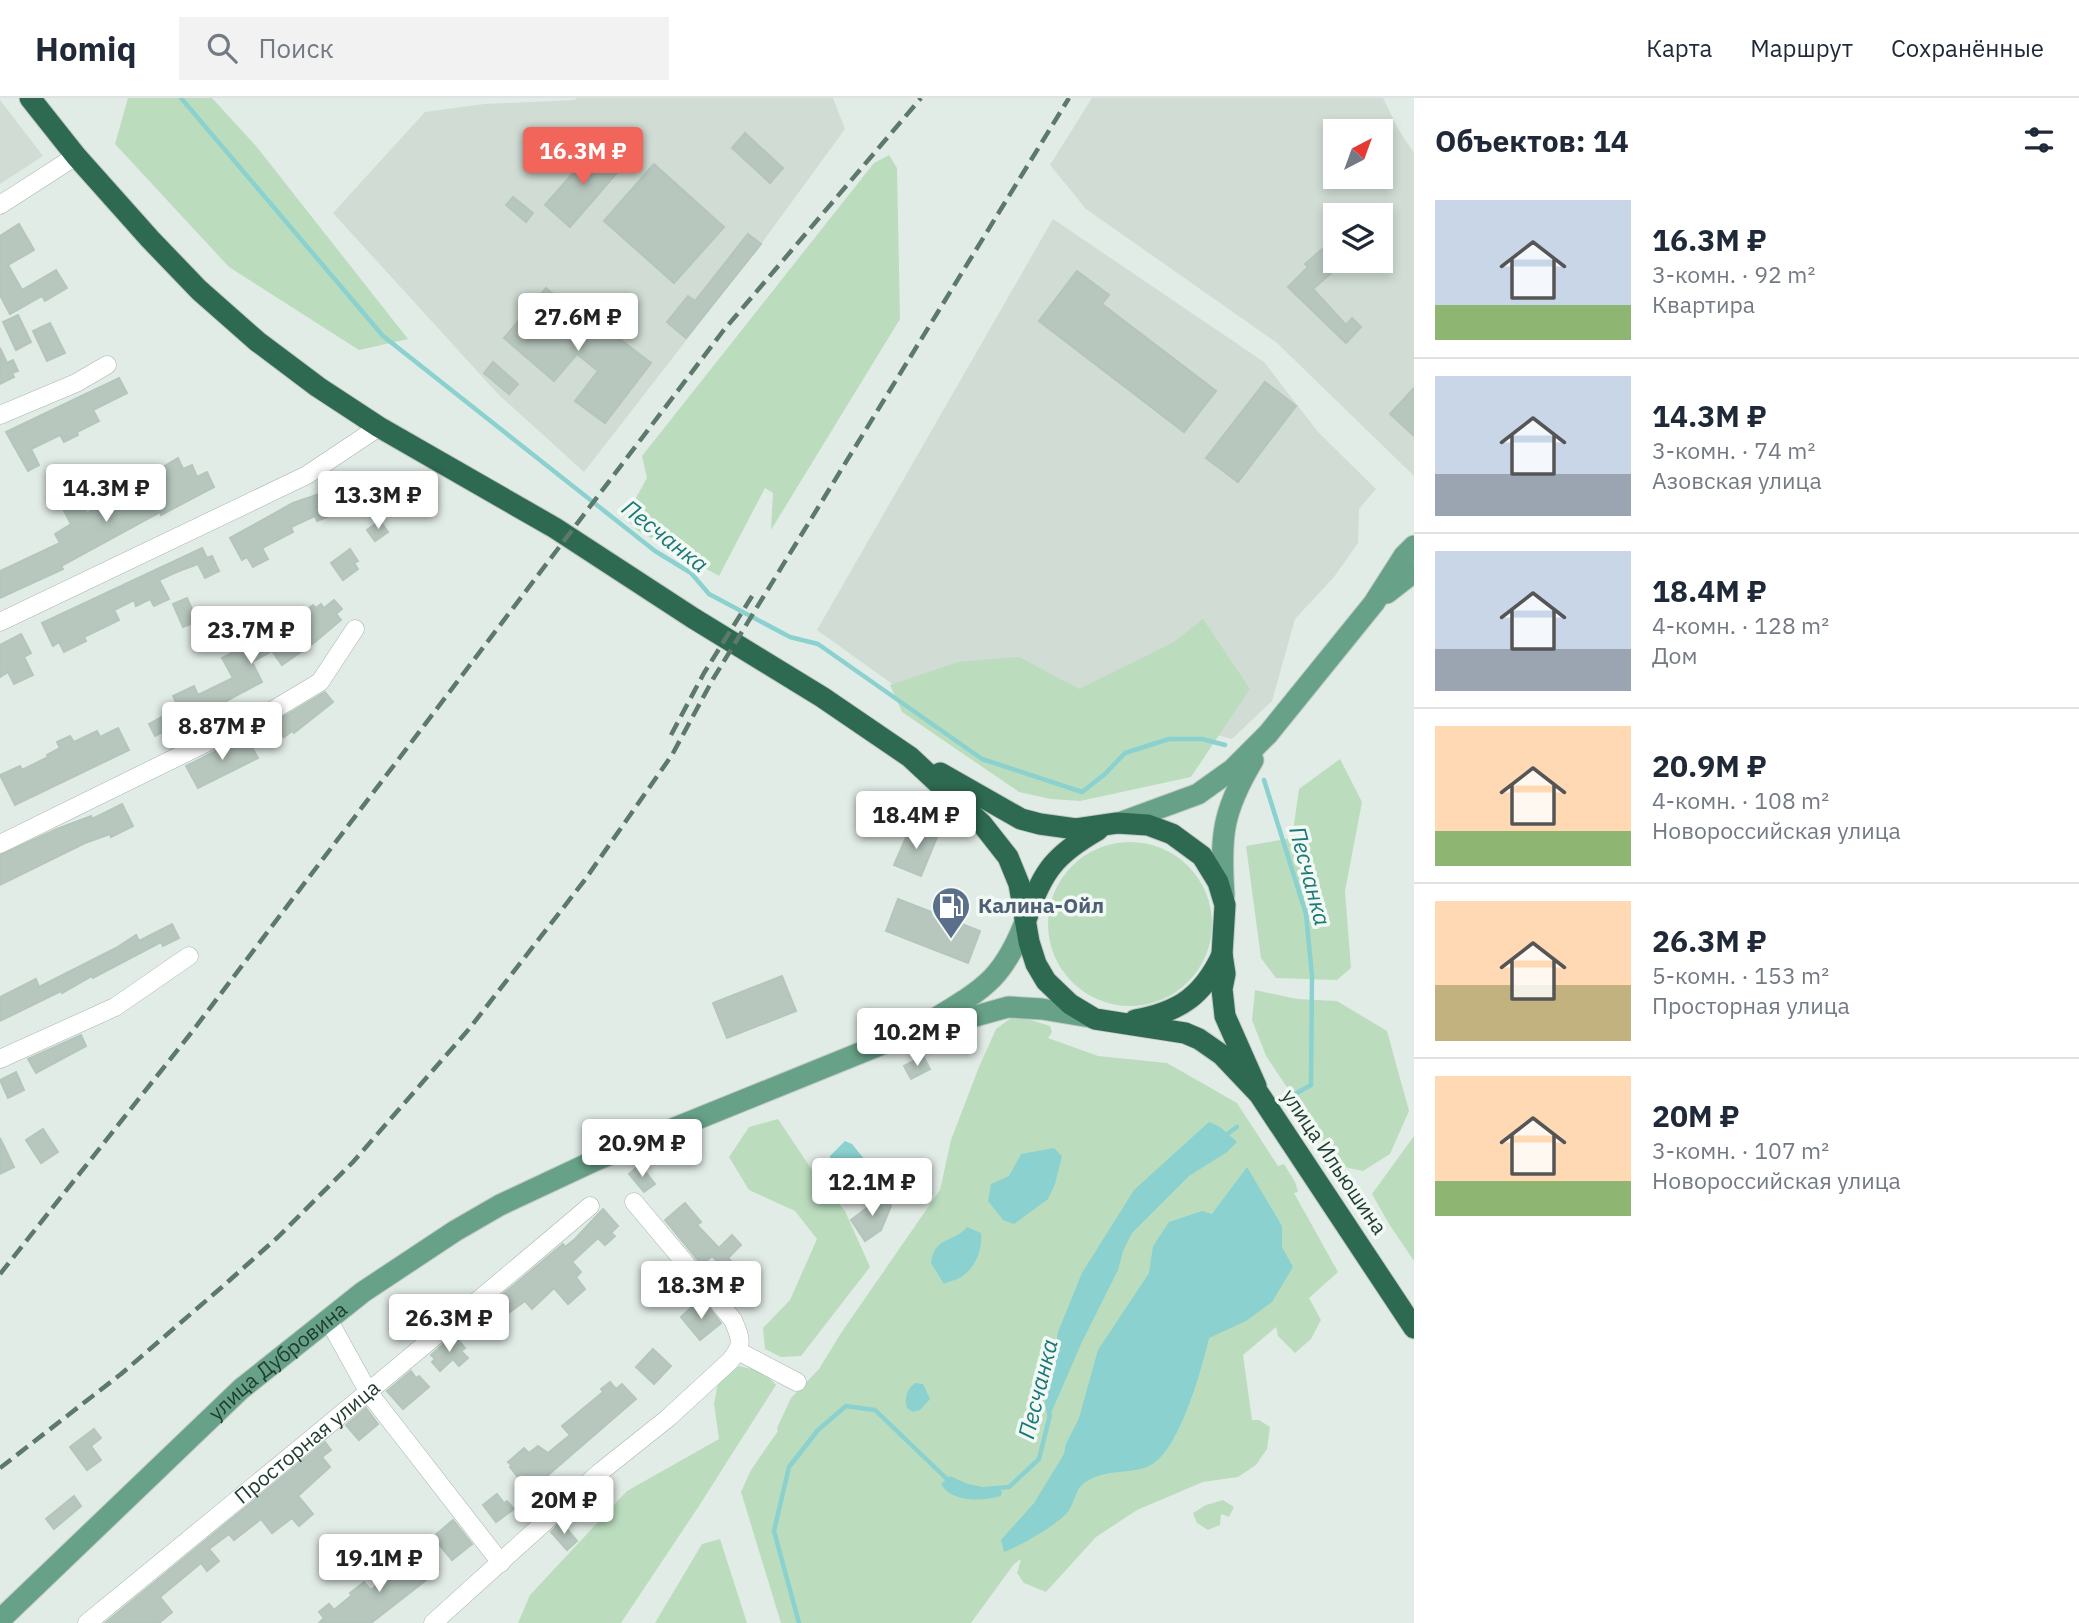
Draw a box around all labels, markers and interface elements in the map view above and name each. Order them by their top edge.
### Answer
search box [179,17,669,80]
text: Homiq [35,27,137,70]
icon: search [203,29,241,67]
text: Поиск [259,31,334,65]
text: Карта [1646,32,1712,64]
text: Маршрут [1750,32,1853,64]
text: Сохранённые [1891,32,2044,64]
north arrow [1323,119,1393,189]
map controls [1323,119,1393,273]
text: Объектов: 14 [1435,121,1629,160]
icon: filters [2020,121,2058,159]
pin: 16.3M ₽ [518,127,648,187]
text: 16.3M ₽ [539,135,627,165]
button: layers [1323,203,1393,273]
text: 16.3M ₽ [1652,220,1767,259]
icon: home [1491,228,1575,312]
text: 3-комн. · 92 m² [1652,259,1815,289]
text: Квартира [1652,289,1755,319]
pin: 27.6M ₽ [513,294,643,353]
text: 27.6M ₽ [534,301,622,331]
text: 14.3M ₽ [1652,396,1767,435]
icon: home [1491,404,1575,488]
text: 3-комн. · 74 m² [1652,435,1815,465]
pin: 14.3M ₽ [41,464,171,524]
text: Азовская улица [1652,465,1822,495]
text: 14.3M ₽ [62,472,150,502]
pin: 13.3M ₽ [313,472,443,531]
text: 13.3M ₽ [334,479,422,509]
water label: Песчанка [616,492,715,578]
text: 18.4M ₽ [1652,571,1767,610]
icon: home [1491,579,1575,663]
pin: 23.7M ₽ [186,606,316,666]
text: 4-комн. · 128 m² [1652,610,1829,640]
text: 23.7M ₽ [207,614,295,644]
text: Дом [1652,640,1697,670]
pin: 8.87M ₽ [157,702,287,762]
text: 8.87M ₽ [178,710,266,740]
text: 20.9M ₽ [1652,746,1767,785]
icon: home [1491,754,1575,838]
text: 4-комн. · 108 m² [1652,785,1829,815]
pin: 18.4M ₽ [851,792,981,851]
text: 18.4M ₽ [872,799,960,829]
text: Новороссийская улица [1652,815,1901,845]
water label: Песчанка [1283,823,1339,929]
fuel station icon: Калина-Ойл [930,885,972,940]
place label: Калина-Ойл [978,891,1104,919]
text: 26.3M ₽ [1652,921,1767,960]
icon: home [1491,929,1575,1013]
text: 5-комн. · 153 m² [1652,960,1829,990]
text: Просторная улица [1652,990,1850,1020]
pin: 10.2M ₽ [852,1009,982,1068]
text: 10.2M ₽ [873,1016,961,1046]
street label: улица Ильюшина [1276,1083,1394,1240]
text: 20M ₽ [1652,1096,1739,1135]
icon: home [1491,1104,1575,1188]
pin: 20.9M ₽ [577,1119,707,1179]
text: 20.9M ₽ [598,1127,686,1157]
text: 3-комн. · 107 m² [1652,1135,1829,1165]
pin: 12.1M ₽ [807,1158,937,1218]
text: Новороссийская улица [1652,1165,1901,1195]
text: 12.1M ₽ [828,1166,916,1196]
pin: 18.3M ₽ [636,1262,766,1321]
text: 18.3M ₽ [657,1269,745,1299]
pin: 26.3M ₽ [384,1294,514,1354]
street label: улица Дубровина [202,1295,353,1426]
text: 26.3M ₽ [405,1302,493,1332]
water label: Песчанка [1010,1336,1064,1442]
street label: Просторная улица [228,1373,385,1510]
pin: 20M ₽ [515,1476,613,1536]
text: 20M ₽ [530,1484,598,1514]
pin: 19.1M ₽ [314,1534,444,1594]
text: 19.1M ₽ [335,1542,423,1572]

